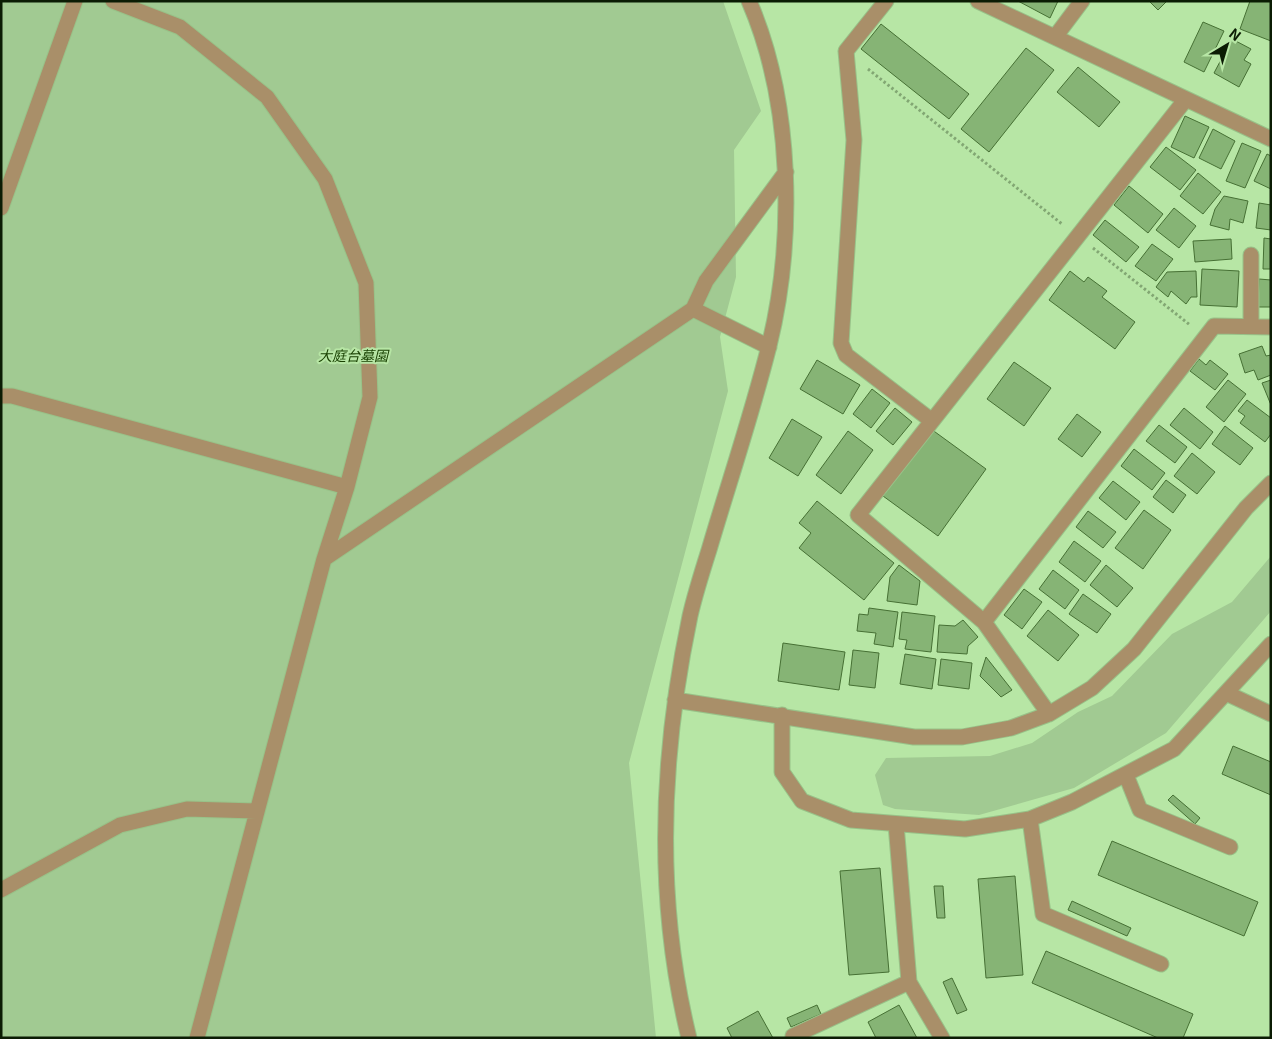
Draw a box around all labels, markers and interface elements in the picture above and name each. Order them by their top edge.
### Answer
north arrow [1202,20,1252,70]
text: N [1225,23,1246,45]
park label: 大庭台墓園 [318,345,390,365]

